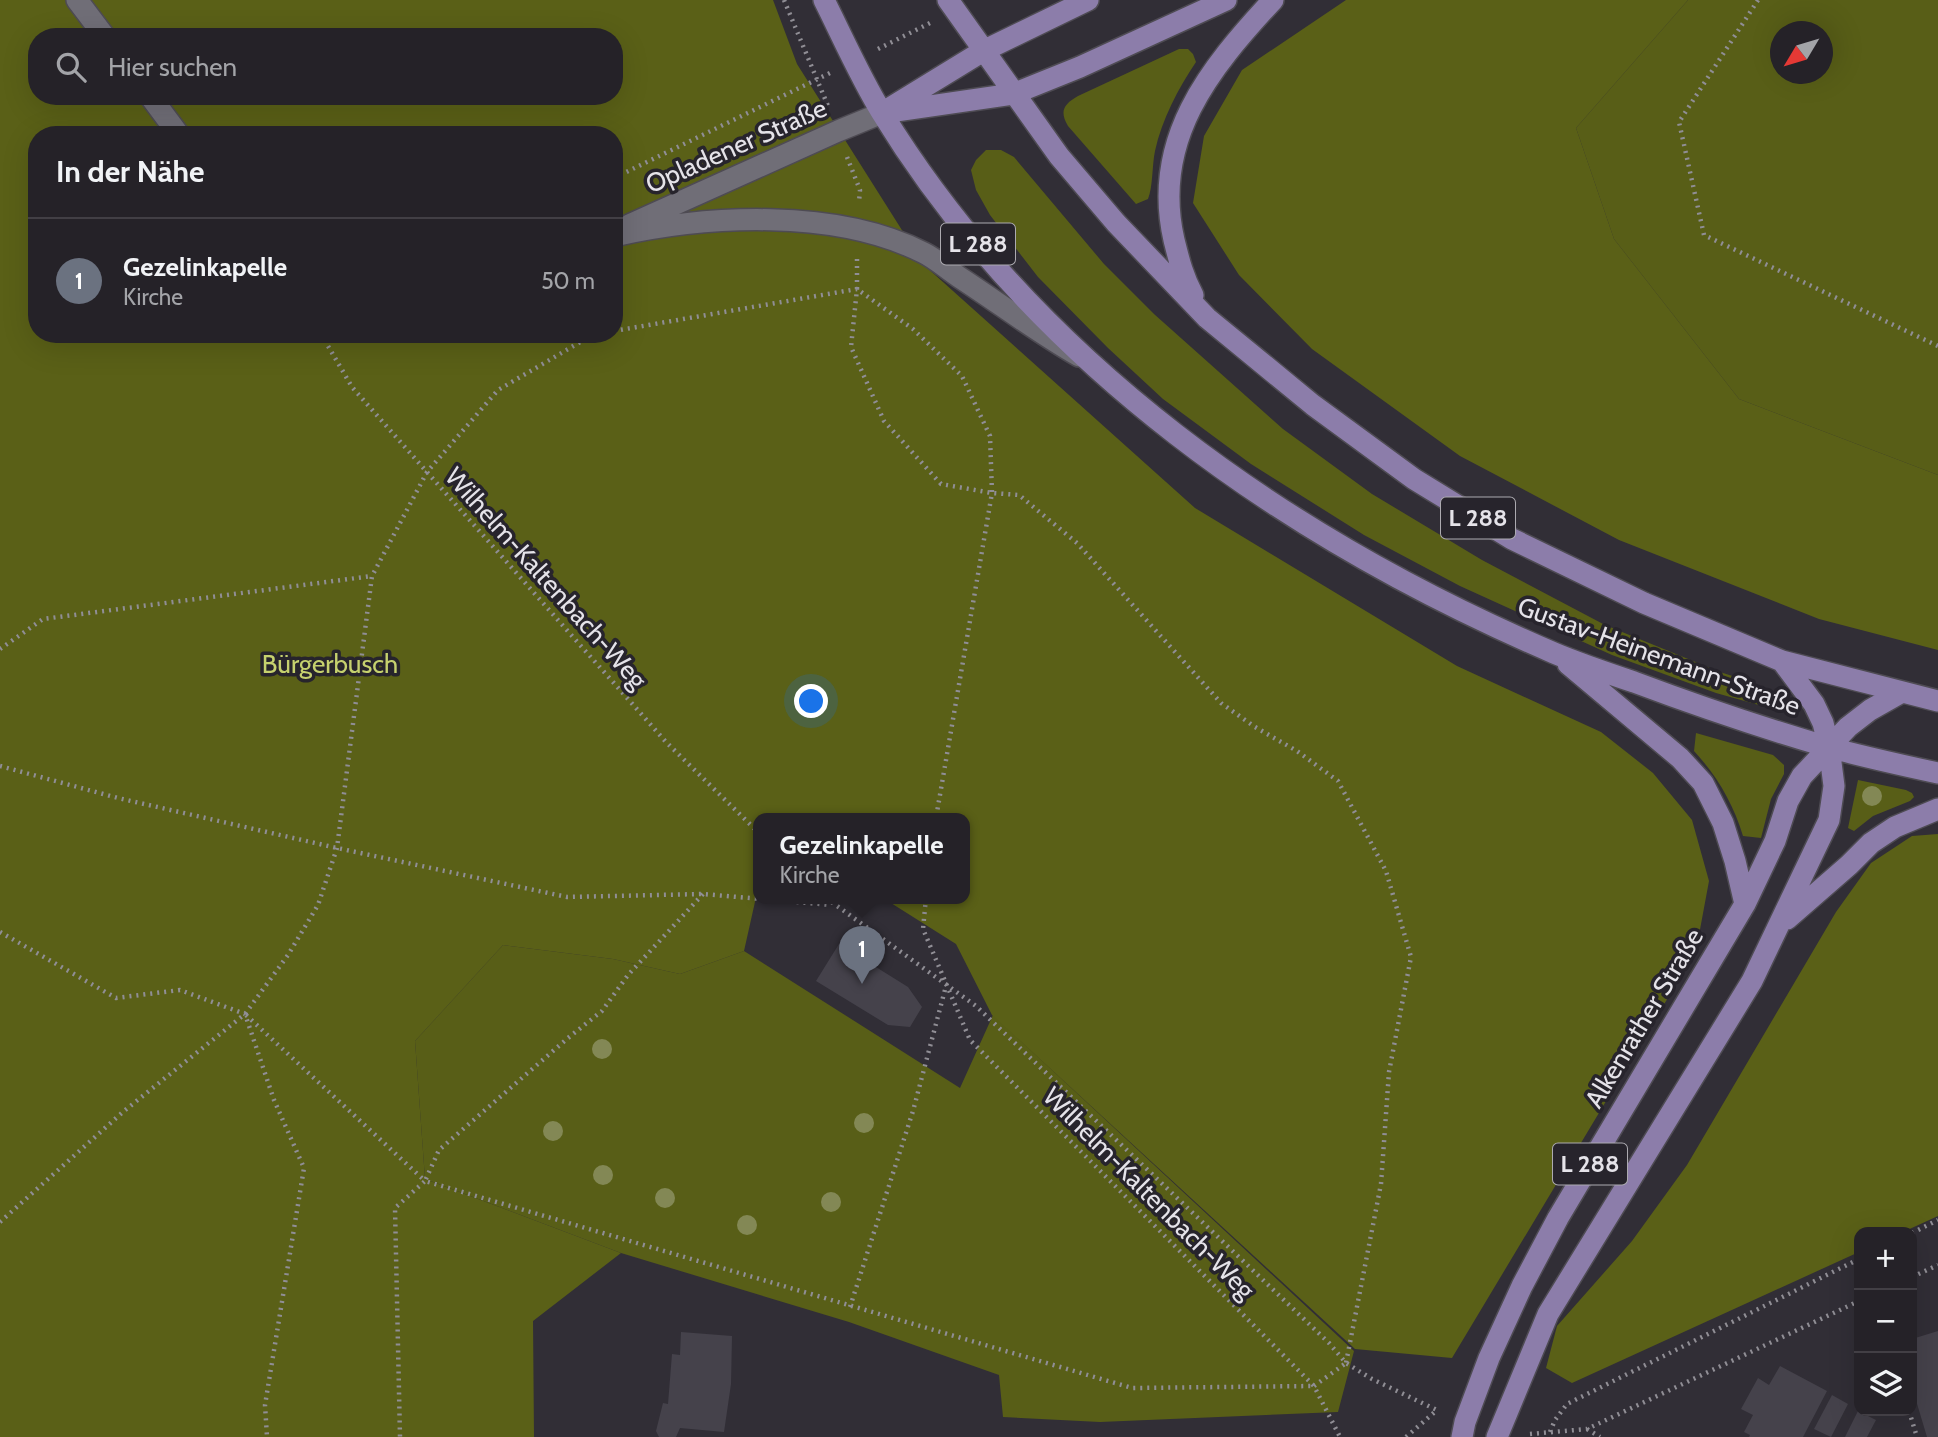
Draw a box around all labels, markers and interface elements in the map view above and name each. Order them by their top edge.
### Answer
north arrow [1770,21,1833,84]
search box [28,28,623,105]
icon: search [52,48,90,86]
text: Hier suchen [108,51,237,83]
street label: Opladener Straße [640,92,832,200]
text: In der Nähe [56,153,205,190]
road number: L 288 [941,224,1015,264]
text: Gezelinkapelle [123,251,287,283]
text: 1 [75,267,83,295]
text: 50 m [541,267,595,295]
text: Kirche [123,283,183,311]
street label: Wilhelm-Kaltenbach-Weg [438,461,654,696]
road number: L 288 [1441,498,1515,538]
street label: Gustav-Heinemann-Straße [1513,590,1805,722]
park label: Bürgerbusch [262,648,398,680]
your location [794,684,828,718]
popup [753,813,970,904]
text: Gezelinkapelle [779,829,944,861]
text: Kirche [779,861,840,889]
street label: Alkenrather Straße [1578,922,1710,1114]
pin: 1 [839,926,885,984]
street label: Wilhelm-Kaltenbach-Weg [1036,1080,1262,1306]
road number: L 288 [1553,1144,1627,1184]
map controls [1854,1227,1917,1416]
button: + [1854,1227,1917,1290]
button: − [1854,1290,1917,1353]
button: layers [1854,1353,1917,1416]

